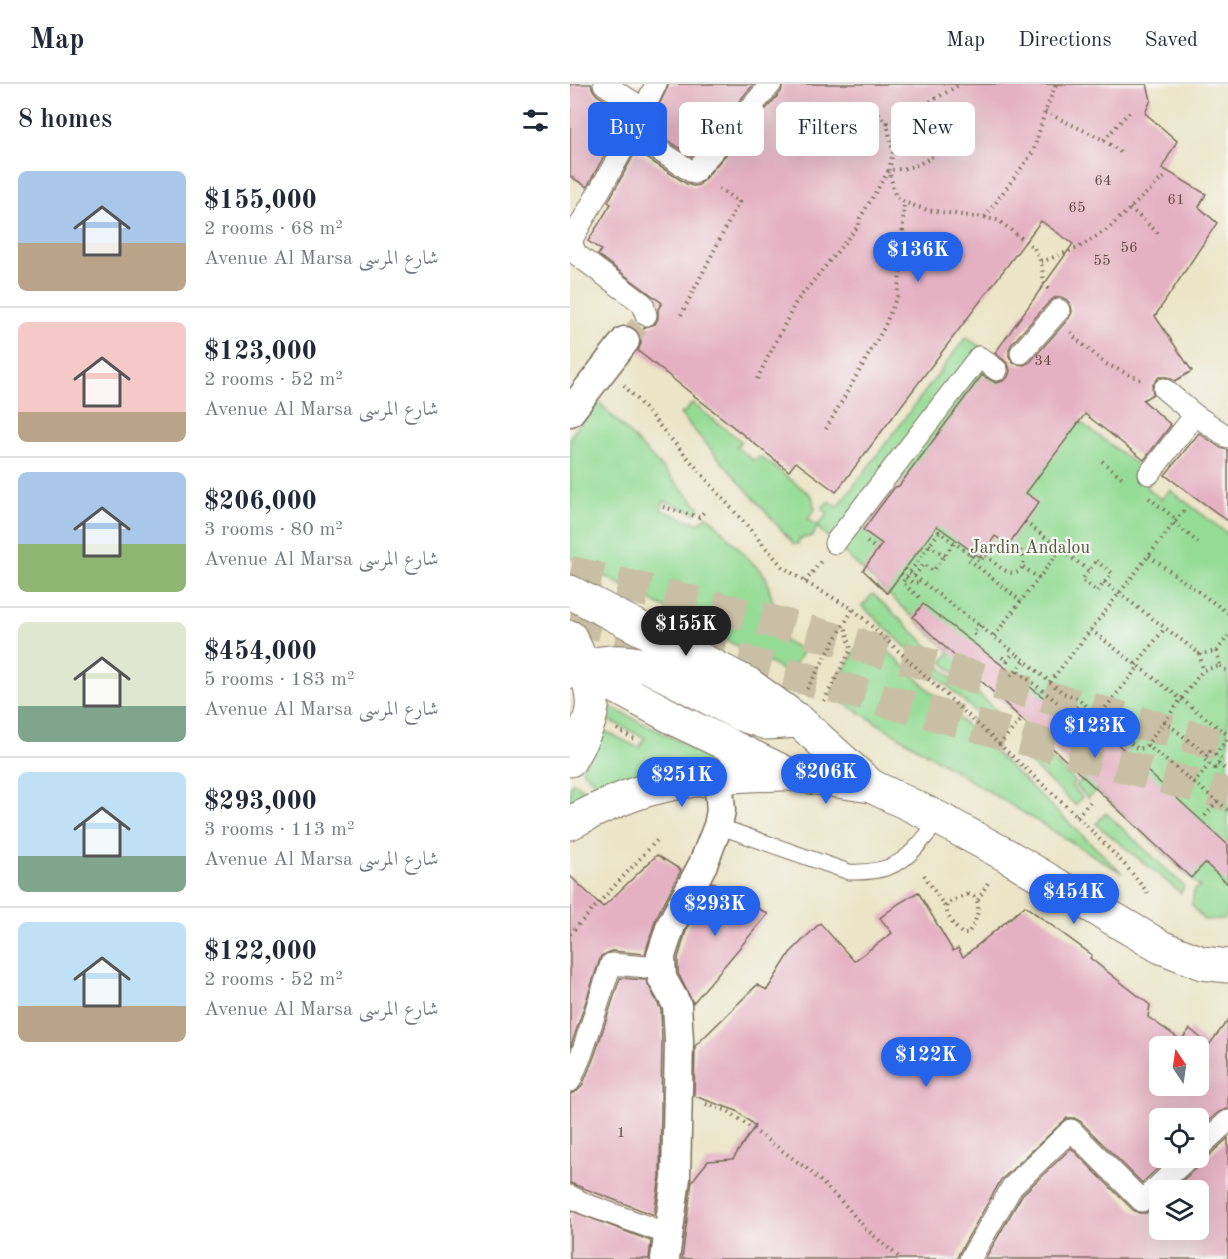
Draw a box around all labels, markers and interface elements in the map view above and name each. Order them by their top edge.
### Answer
text: Map [30,27,84,55]
text: Map [946,30,985,51]
text: Directions [1018,30,1112,51]
text: Saved [1145,30,1198,51]
chip: Buy [588,102,667,156]
chip: Rent [679,102,764,156]
chip: Filters [776,102,879,156]
chip: New [891,102,975,156]
icon: filters [519,104,552,137]
text: 8 homes [18,107,112,133]
house number: 64 [1094,174,1112,189]
text: $155,000 [204,188,317,214]
house number: 61 [1167,193,1185,208]
icon: home [66,195,138,267]
house number: 65 [1068,201,1086,216]
text: 2 rooms · 68 m² [204,219,343,239]
pin: $136K [876,232,960,283]
text: $136K [887,241,949,261]
house number: 56 [1120,241,1138,256]
text: Avenue Al Marsa شارع المرسى [204,249,439,269]
house number: 55 [1093,254,1111,269]
text: $123,000 [204,339,317,365]
icon: home [66,346,138,418]
house number: 34 [1034,354,1052,369]
text: 2 rooms · 52 m² [204,370,343,390]
text: Avenue Al Marsa شارع المرسى [204,400,439,420]
text: $206,000 [204,489,317,515]
icon: home [66,496,138,568]
text: 3 rooms · 80 m² [204,520,343,540]
park label: Jardin Andalou [970,539,1090,557]
text: Avenue Al Marsa شارع المرسى [204,550,439,570]
pin: $155K [644,606,728,657]
text: $155K [655,615,717,635]
text: $454,000 [204,639,317,665]
icon: home [66,646,138,718]
text: 5 rooms · 183 m² [204,670,354,690]
text: Avenue Al Marsa شارع المرسى [204,700,439,720]
pin: $123K [1053,708,1137,759]
text: $123K [1064,717,1126,737]
pin: $206K [784,754,868,805]
pin: $251K [640,757,724,808]
text: $206K [795,763,857,783]
text: $251K [651,766,713,786]
text: $293,000 [204,789,317,815]
icon: home [66,796,138,868]
text: 3 rooms · 113 m² [204,820,354,840]
text: Avenue Al Marsa شارع المرسى [204,850,439,870]
pin: $454K [1032,874,1116,925]
text: $454K [1043,883,1105,903]
pin: $293K [673,886,757,937]
text: $293K [684,895,746,915]
text: $122,000 [204,939,317,965]
icon: home [66,946,138,1018]
text: 2 rooms · 52 m² [204,970,343,990]
text: Avenue Al Marsa شارع المرسى [204,1000,439,1020]
north arrow [1149,1036,1209,1096]
map controls [1149,1036,1209,1240]
pin: $122K [884,1037,968,1088]
text: $122K [895,1046,957,1066]
button: locate [1149,1108,1209,1168]
house number: 1 [617,1126,625,1141]
button: layers [1149,1180,1209,1240]

